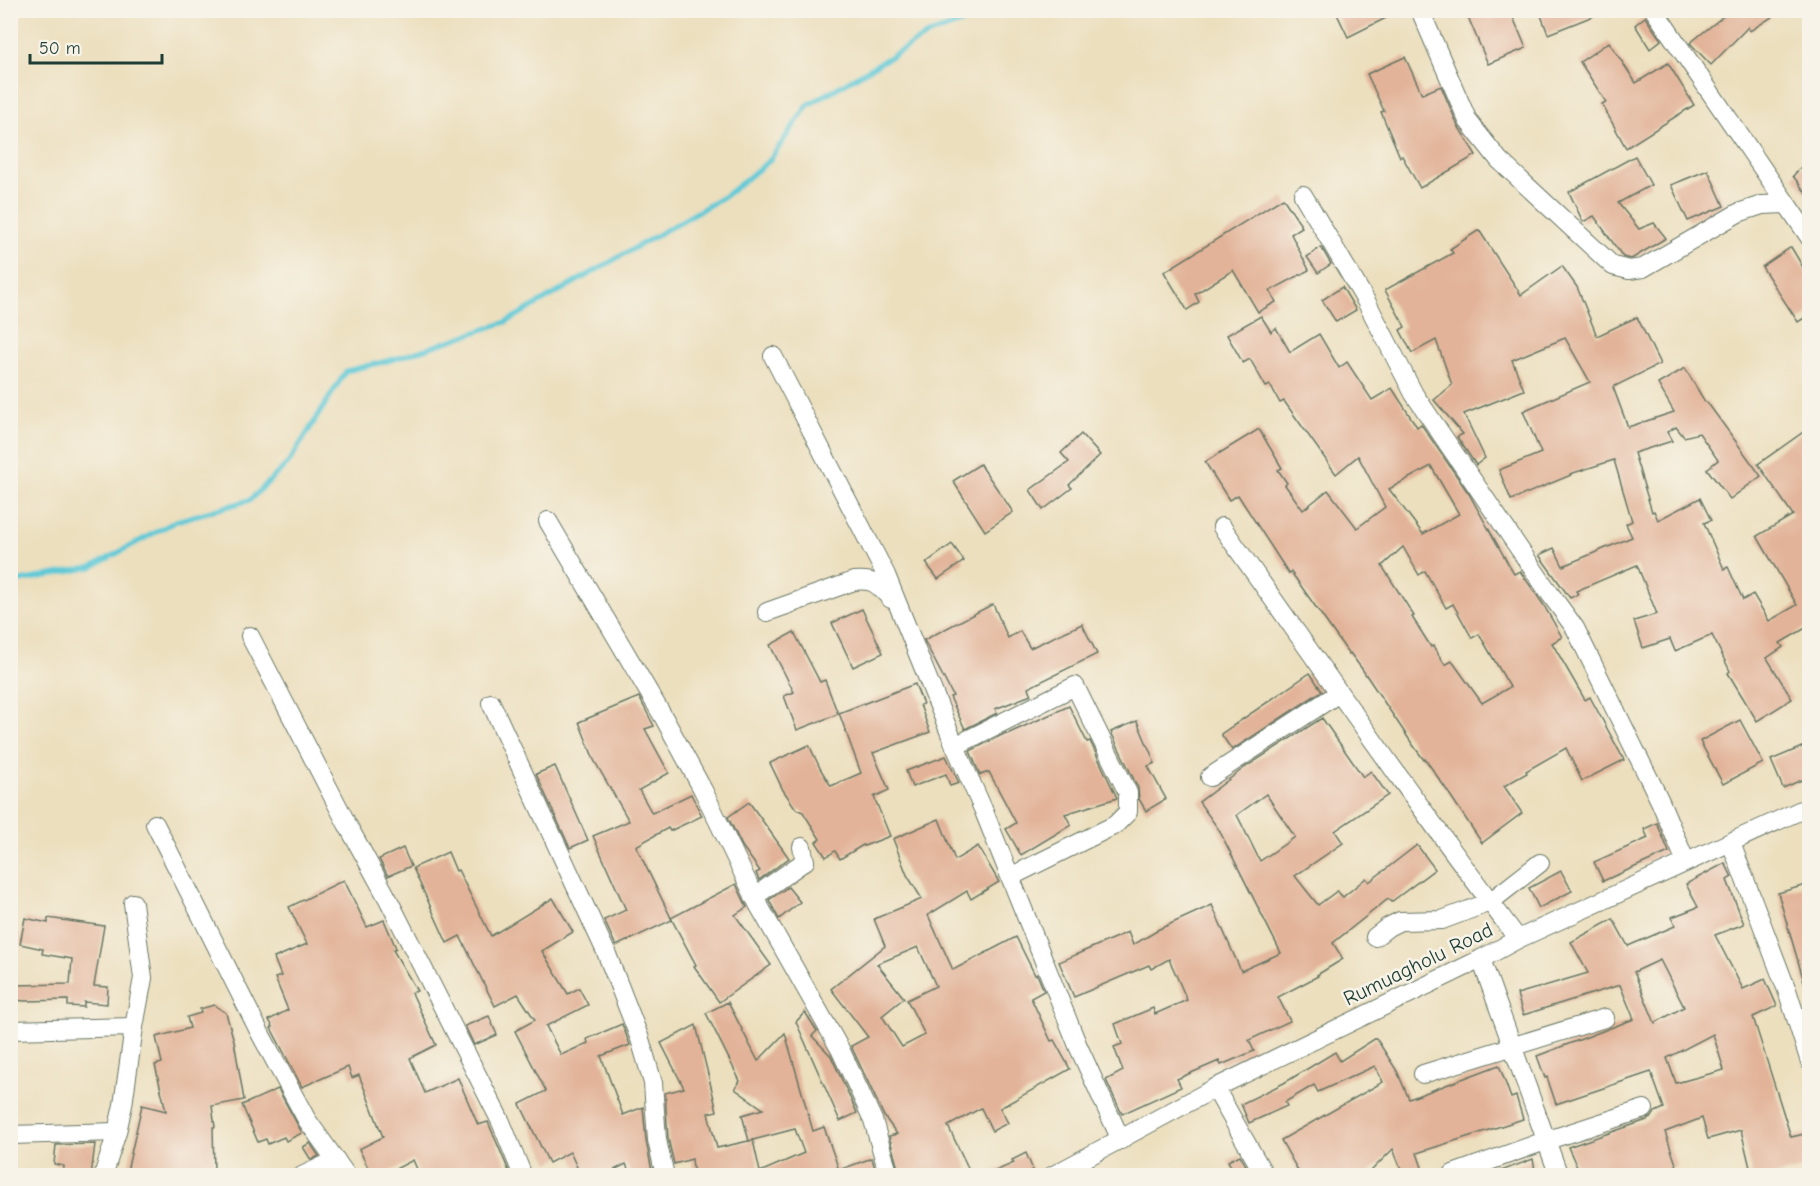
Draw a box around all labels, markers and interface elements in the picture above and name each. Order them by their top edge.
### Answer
scale bar [30,27,162,65]
text: 50 m [39,38,81,59]
street label: Rumuagholu Road [1339,917,1497,1011]

